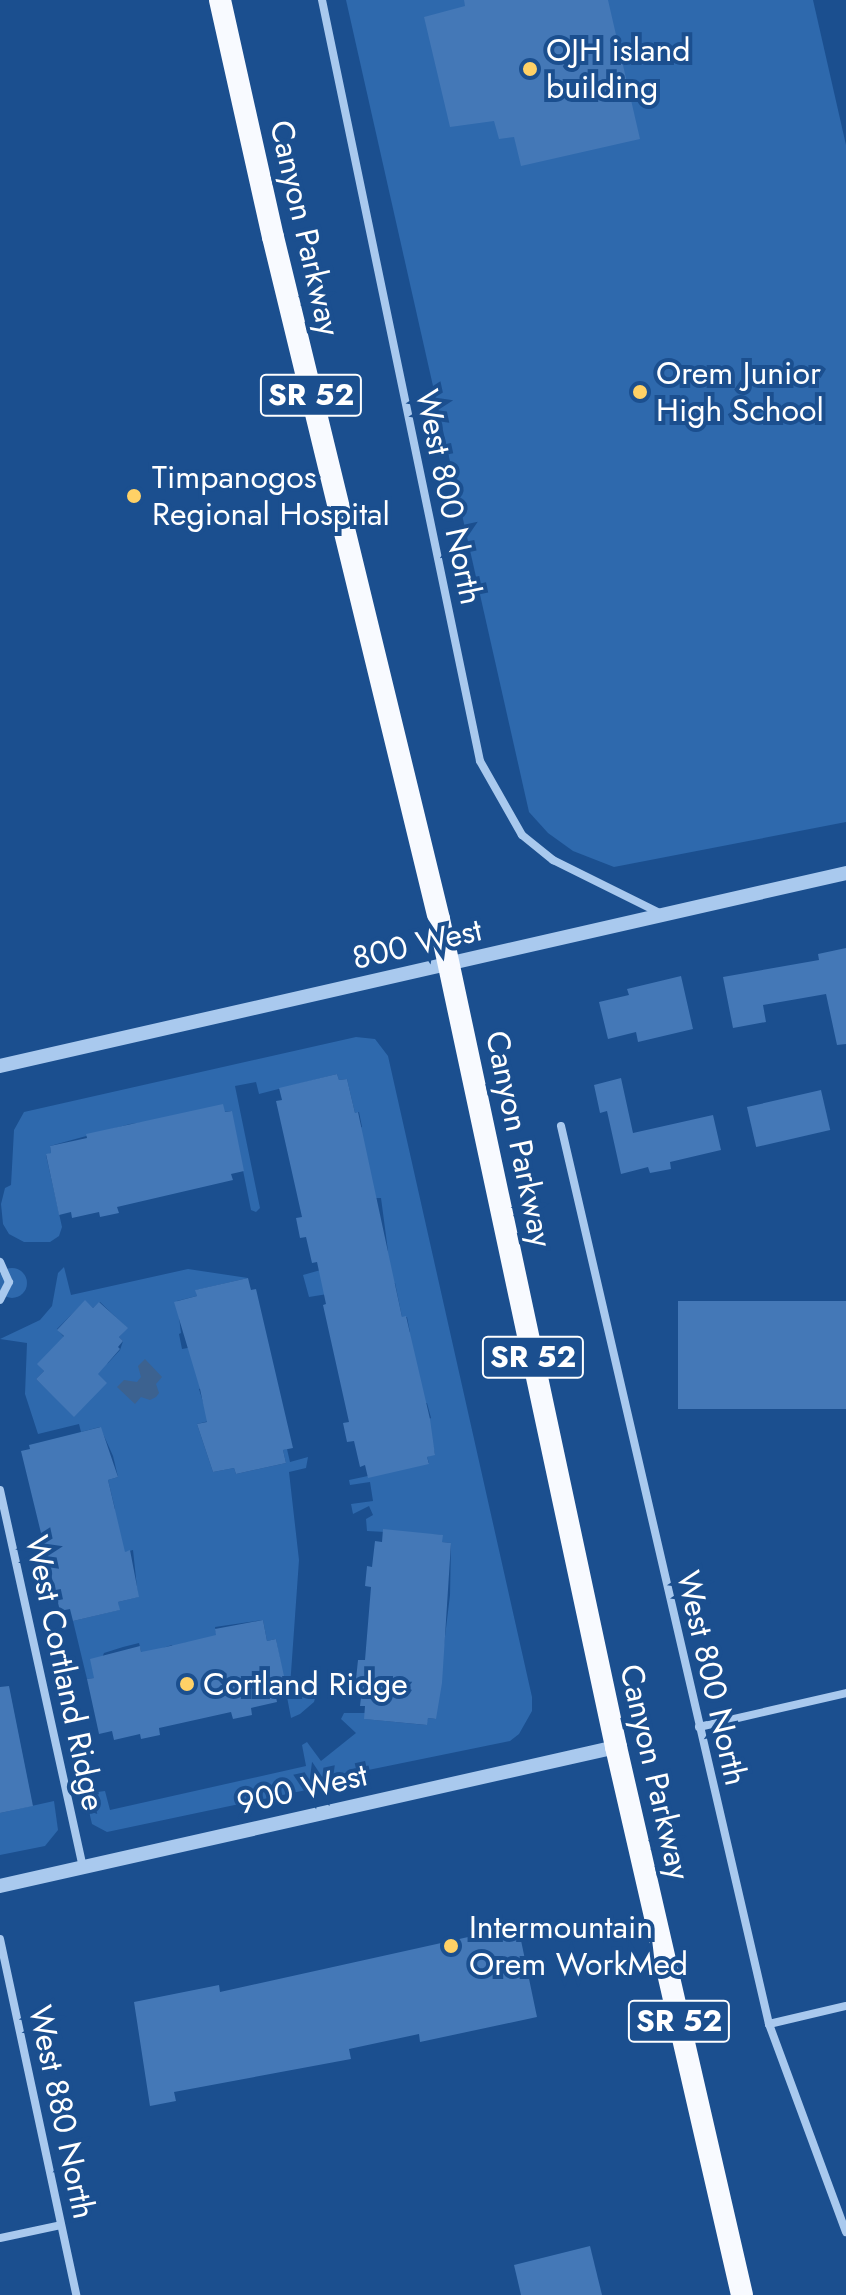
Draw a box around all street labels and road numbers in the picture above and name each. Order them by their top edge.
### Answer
street label: Canyon Parkway [262,117,348,339]
road number: SR 52 [259,369,363,421]
street label: West 800 North [407,386,491,608]
street label: 800 West [349,910,485,978]
street label: Canyon Parkway [477,1027,561,1251]
road number: SR 52 [481,1331,585,1383]
street label: West Cortland Ridge [17,1532,113,1814]
street label: West 800 North [669,1567,755,1789]
street label: Canyon Parkway [612,1661,698,1883]
street label: 900 West [233,1755,371,1823]
road number: SR 52 [627,1995,731,2047]
street label: West 880 North [21,2002,103,2222]

